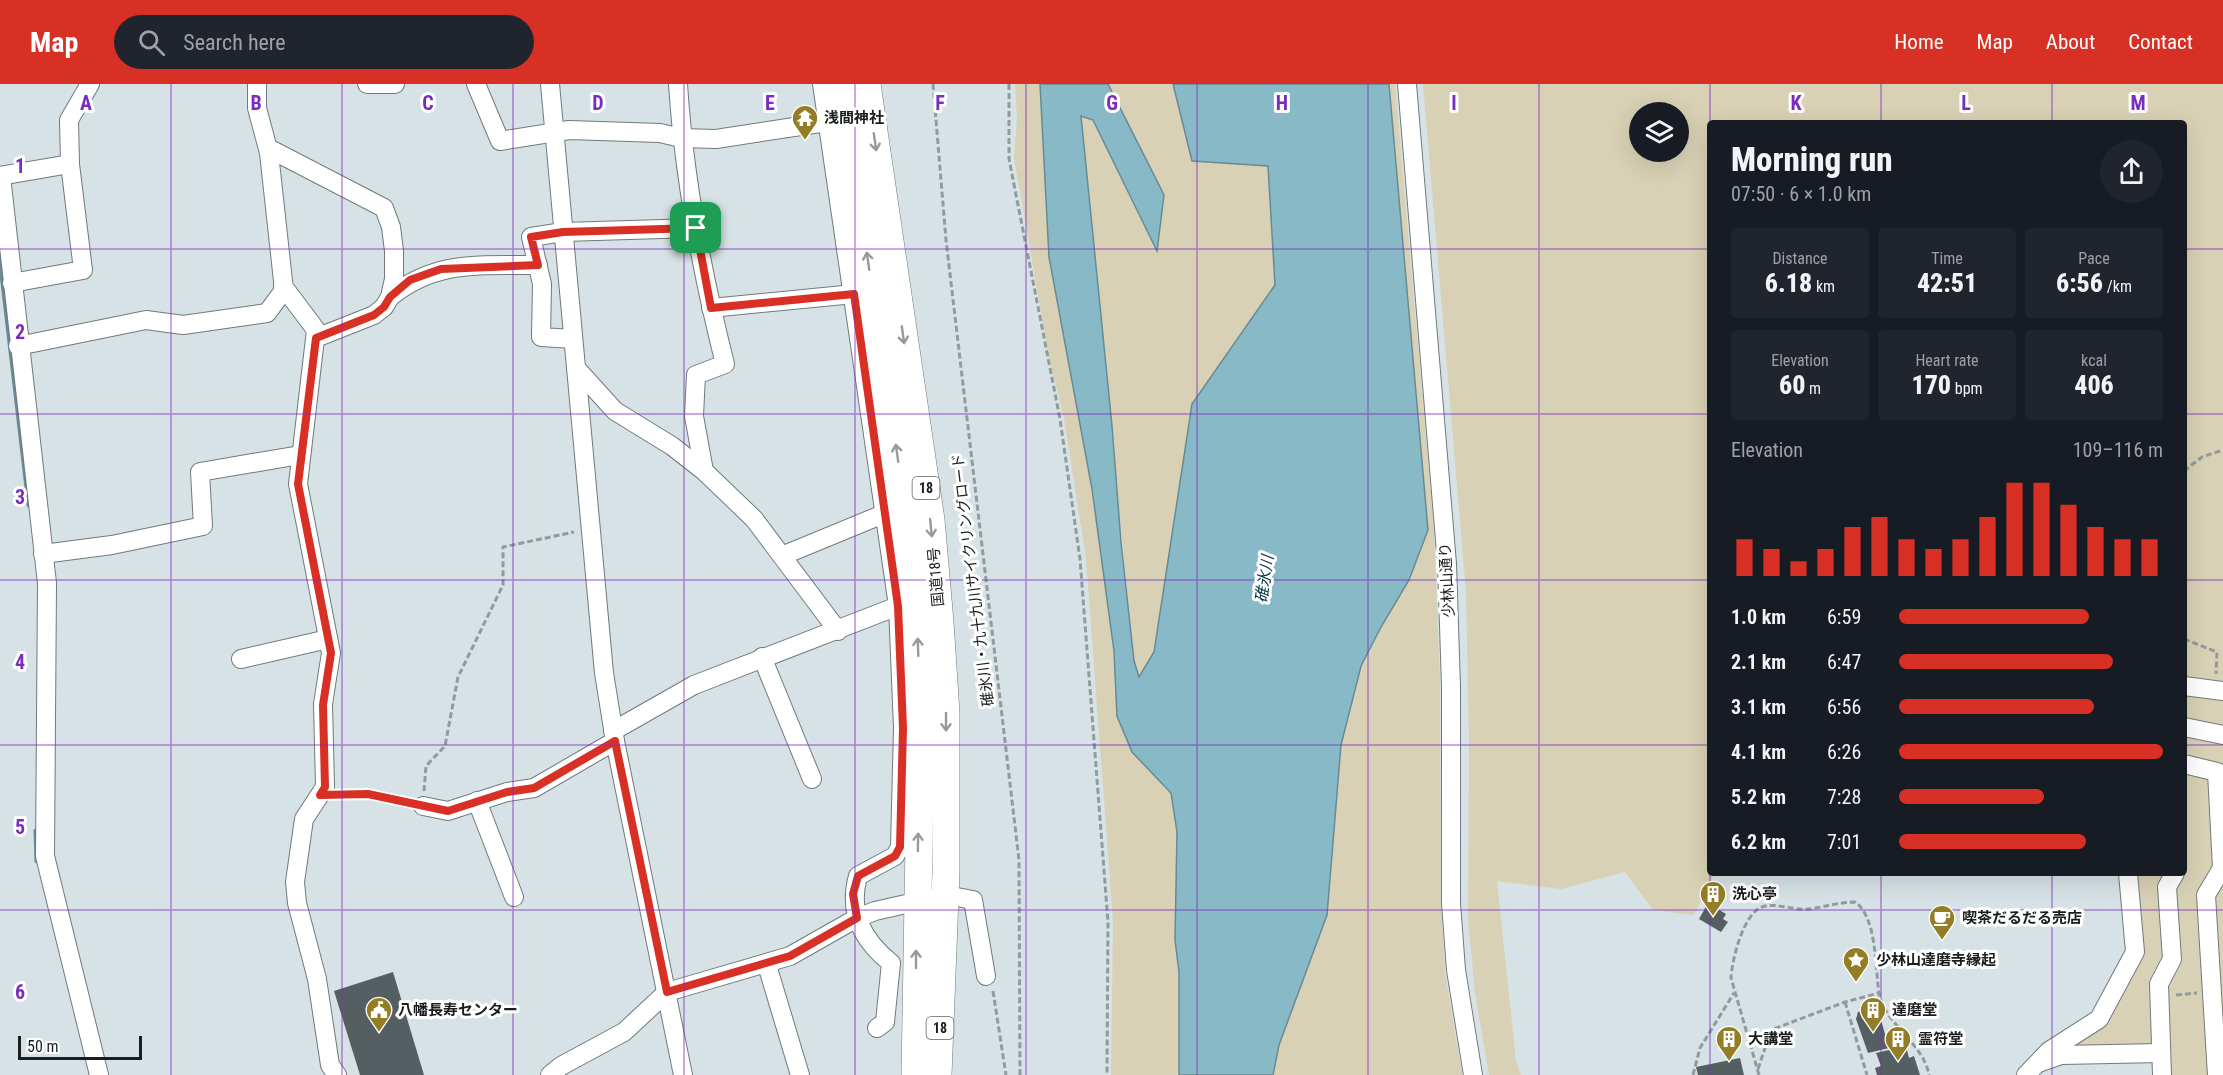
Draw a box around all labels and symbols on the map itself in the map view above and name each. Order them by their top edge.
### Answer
text: A [80,91,92,115]
text: B [250,91,262,115]
text: C [422,91,434,115]
text: D [592,91,604,115]
text: E [765,91,775,115]
text: F [935,91,945,115]
text: G [1106,91,1118,115]
text: H [1276,91,1288,115]
text: I [1451,91,1457,115]
text: K [1790,91,1802,115]
text: L [1961,91,1971,115]
text: M [2130,91,2146,115]
temple icon: 浅間神社 [790,103,820,141]
place label: 浅間神社 [824,109,884,127]
one-way arrow [869,132,880,151]
text: 1 [15,154,25,178]
pin [670,202,721,253]
one-way arrow [863,251,874,271]
text: 2 [15,320,25,344]
one-way arrow [898,325,909,344]
one-way arrow [891,444,902,464]
street label: 碓氷川・九十九川サイクリングロード [949,453,997,707]
road number: 18 [912,477,940,499]
text: 3 [15,485,25,509]
one-way arrow [926,517,937,537]
street label: 少林山通り [1436,542,1458,618]
street label: 国道18号 [924,546,948,608]
water label: 碓氷川 [1252,552,1278,604]
one-way arrow [912,638,923,658]
text: 4 [15,650,25,674]
one-way arrow [940,712,951,732]
text: 5 [15,815,25,839]
one-way arrow [912,833,924,853]
building icon: 洗心亭 [1698,879,1728,917]
place label: 洗心亭 [1732,885,1777,903]
cafe icon: 喫茶だるだる売店 [1927,903,1957,941]
place label: 喫茶だるだる売店 [1962,909,2082,927]
place icon: 少林山達磨寺縁起 [1841,945,1871,983]
one-way arrow [910,949,922,969]
place label: 少林山達磨寺縁起 [1876,951,1996,969]
text: 6 [15,980,25,1004]
public building icon: 八幡長寿センター [364,995,394,1033]
building icon: 達磨堂 [1858,995,1888,1033]
place label: 八幡長寿センター [398,1001,518,1019]
place label: 達磨堂 [1892,1001,1937,1019]
road number: 18 [926,1017,954,1039]
building icon: 大講堂 [1714,1024,1744,1062]
building icon: 霊符堂 [1883,1024,1913,1062]
place label: 大講堂 [1748,1030,1793,1048]
place label: 霊符堂 [1918,1030,1963,1048]
scale bar [18,1033,142,1060]

